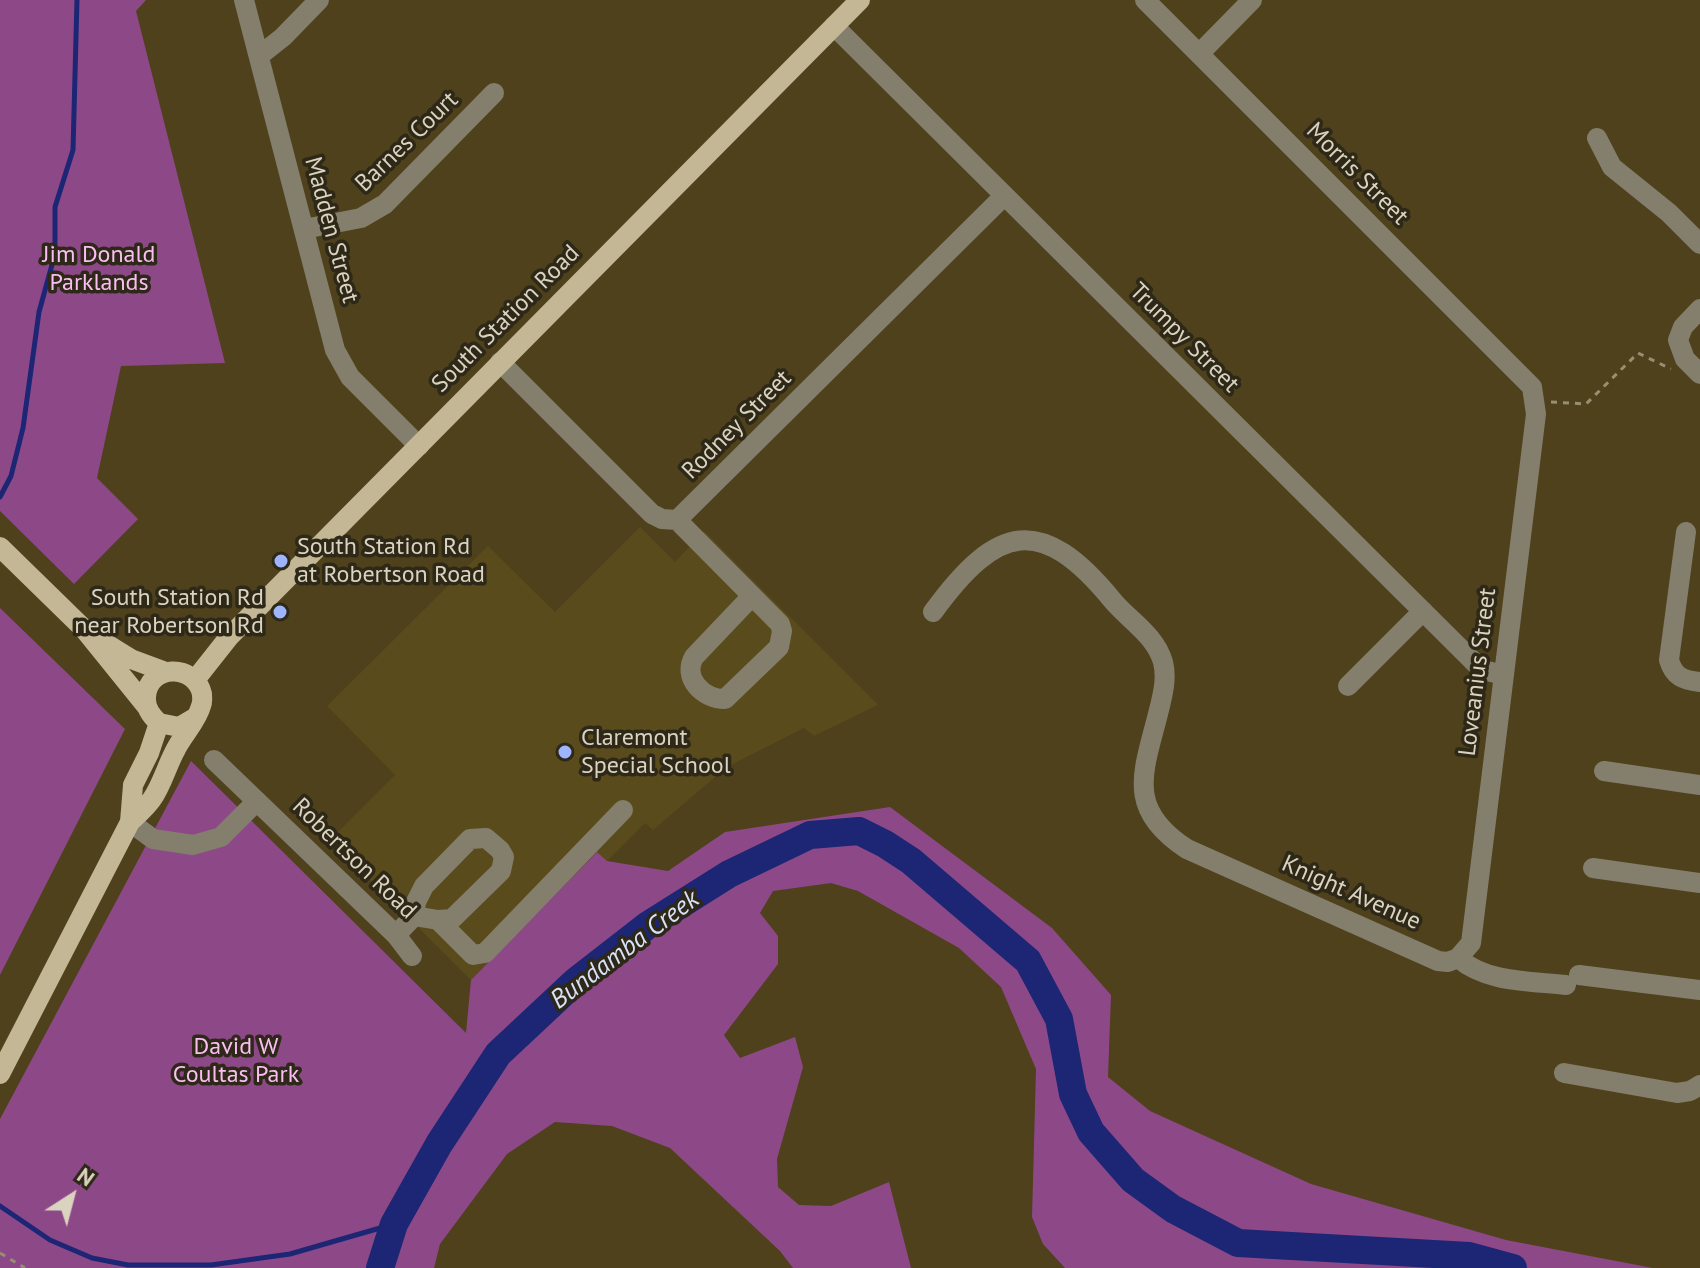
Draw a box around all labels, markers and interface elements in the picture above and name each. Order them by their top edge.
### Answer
street label: Barnes Court [350,86,464,198]
street label: Morris Street [1300,117,1414,231]
street label: Madden Street [298,154,364,306]
street label: South Station Road [426,239,586,399]
park label: Jim Donald Parklands [43,241,155,297]
street label: Trumpy Street [1123,277,1245,399]
street label: Rodney Street [676,364,798,486]
place label: South Station Rd at Robertson Road [297,533,485,589]
marker: South Station Rd at Robertson Road [272,552,290,570]
place label: South Station Rd near Robertson Rd [74,584,264,640]
street label: Loveanius Street [1453,586,1503,758]
marker: South Station Rd near Robertson Rd [271,603,289,621]
place label: Claremont Special School [581,724,731,780]
marker: Claremont Special School [556,743,574,761]
street label: Robertson Road [286,793,422,925]
street label: Knight Avenue [1277,850,1425,936]
water label: Bundamba Creek [545,884,705,1016]
park label: David W Coultas Park [173,1033,299,1089]
north arrow [32,1156,112,1236]
text: N [72,1161,100,1192]

